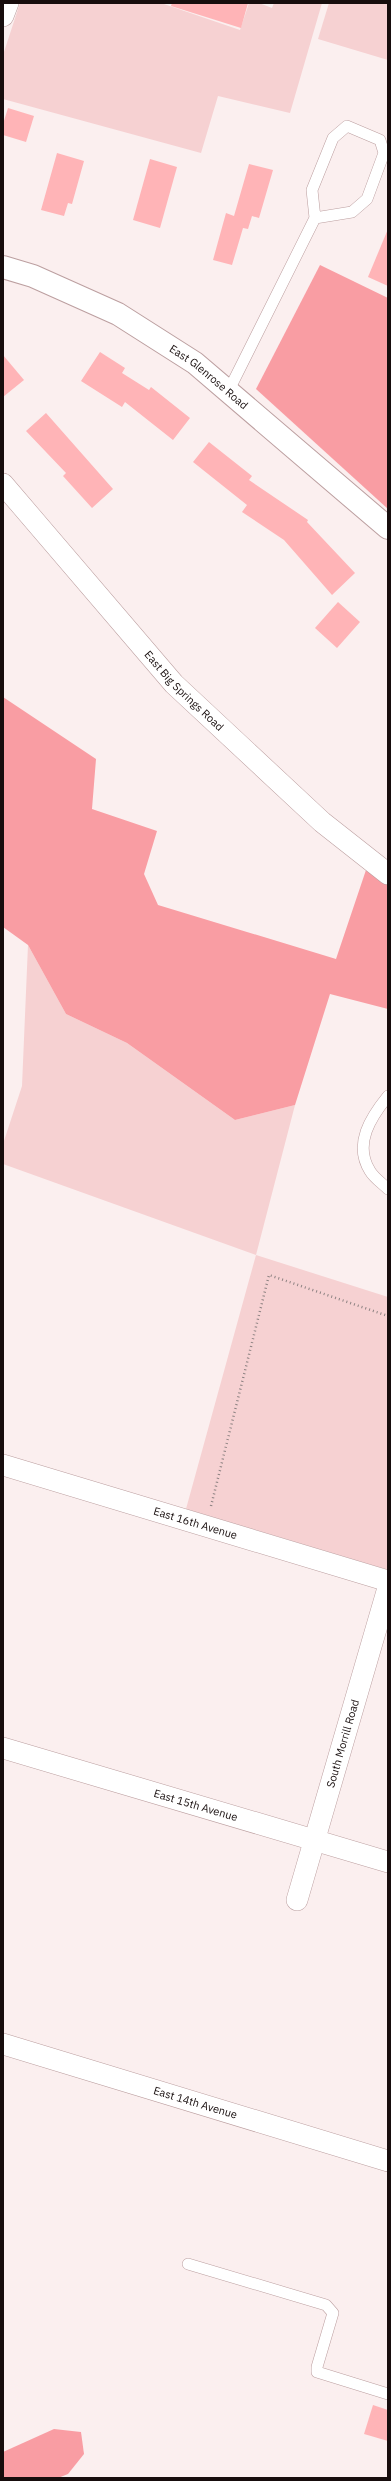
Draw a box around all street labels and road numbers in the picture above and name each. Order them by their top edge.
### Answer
street label: East Glenrose Road [167,342,251,412]
street label: East Big Springs Road [142,648,227,734]
street label: East 16th Avenue [152,1504,239,1542]
street label: South Morrill Road [323,1698,362,1789]
street label: East 15th Avenue [152,1786,239,1824]
street label: East 14th Avenue [152,2083,239,2122]

